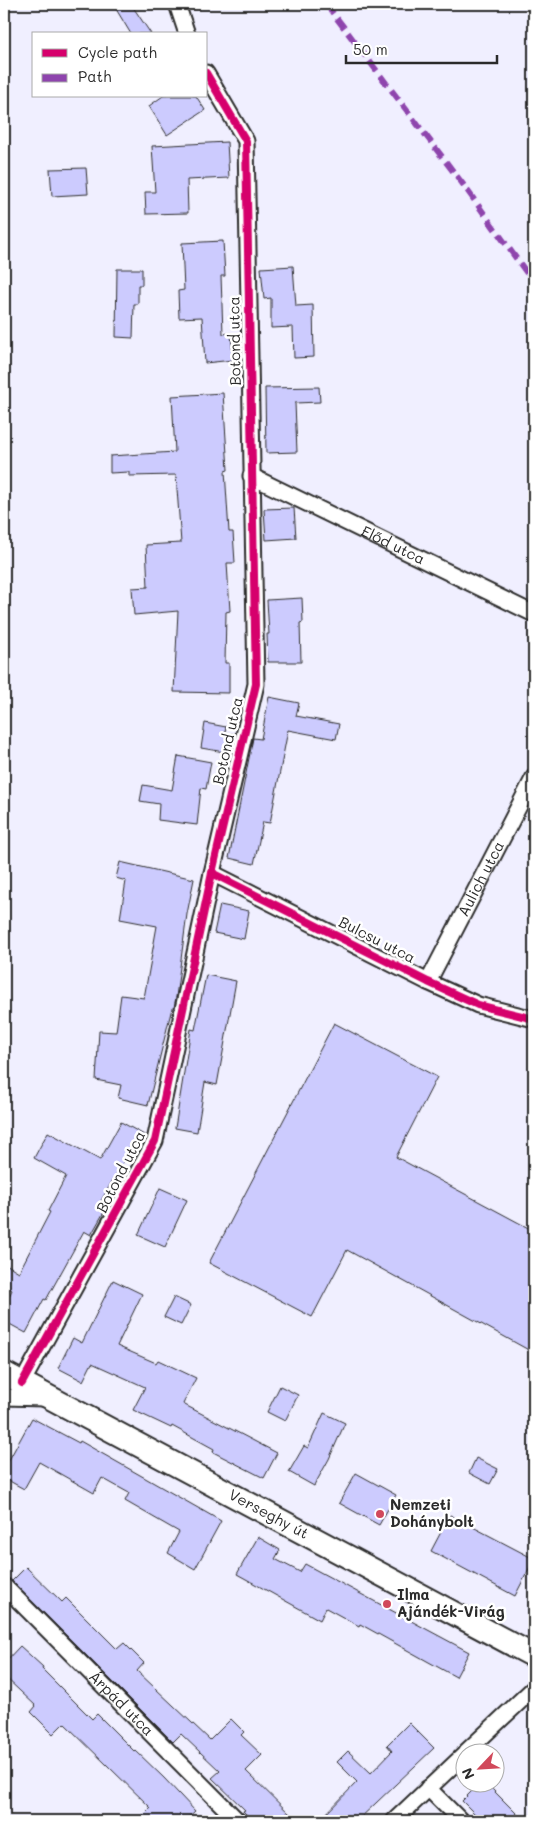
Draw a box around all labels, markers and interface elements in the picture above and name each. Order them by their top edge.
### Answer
legend [32,32,208,98]
scale bar [346,32,497,64]
text: 50 m [353,39,388,59]
text: Cycle path [78,42,157,62]
text: Path [78,66,112,86]
street label: Botond utca [223,296,245,386]
street label: Előd utca [358,520,429,568]
street label: Botond utca [207,695,247,787]
street label: Aulich utca [453,837,508,920]
street label: Bulcsu utca [336,911,419,967]
street label: Botond utca [91,1127,149,1216]
street label: Verseghy út [226,1484,313,1543]
place label: Nemzeti Dohánybolt [390,1494,474,1531]
marker: Nemzeti Dohánybolt [374,1508,386,1520]
place label: Ilma Ajándék-Virág [397,1584,505,1621]
marker: Ilma Ajándék-Virág [381,1598,393,1610]
street label: Árpád utca [85,1666,159,1740]
north arrow [456,1742,506,1792]
text: N [457,1765,479,1783]

